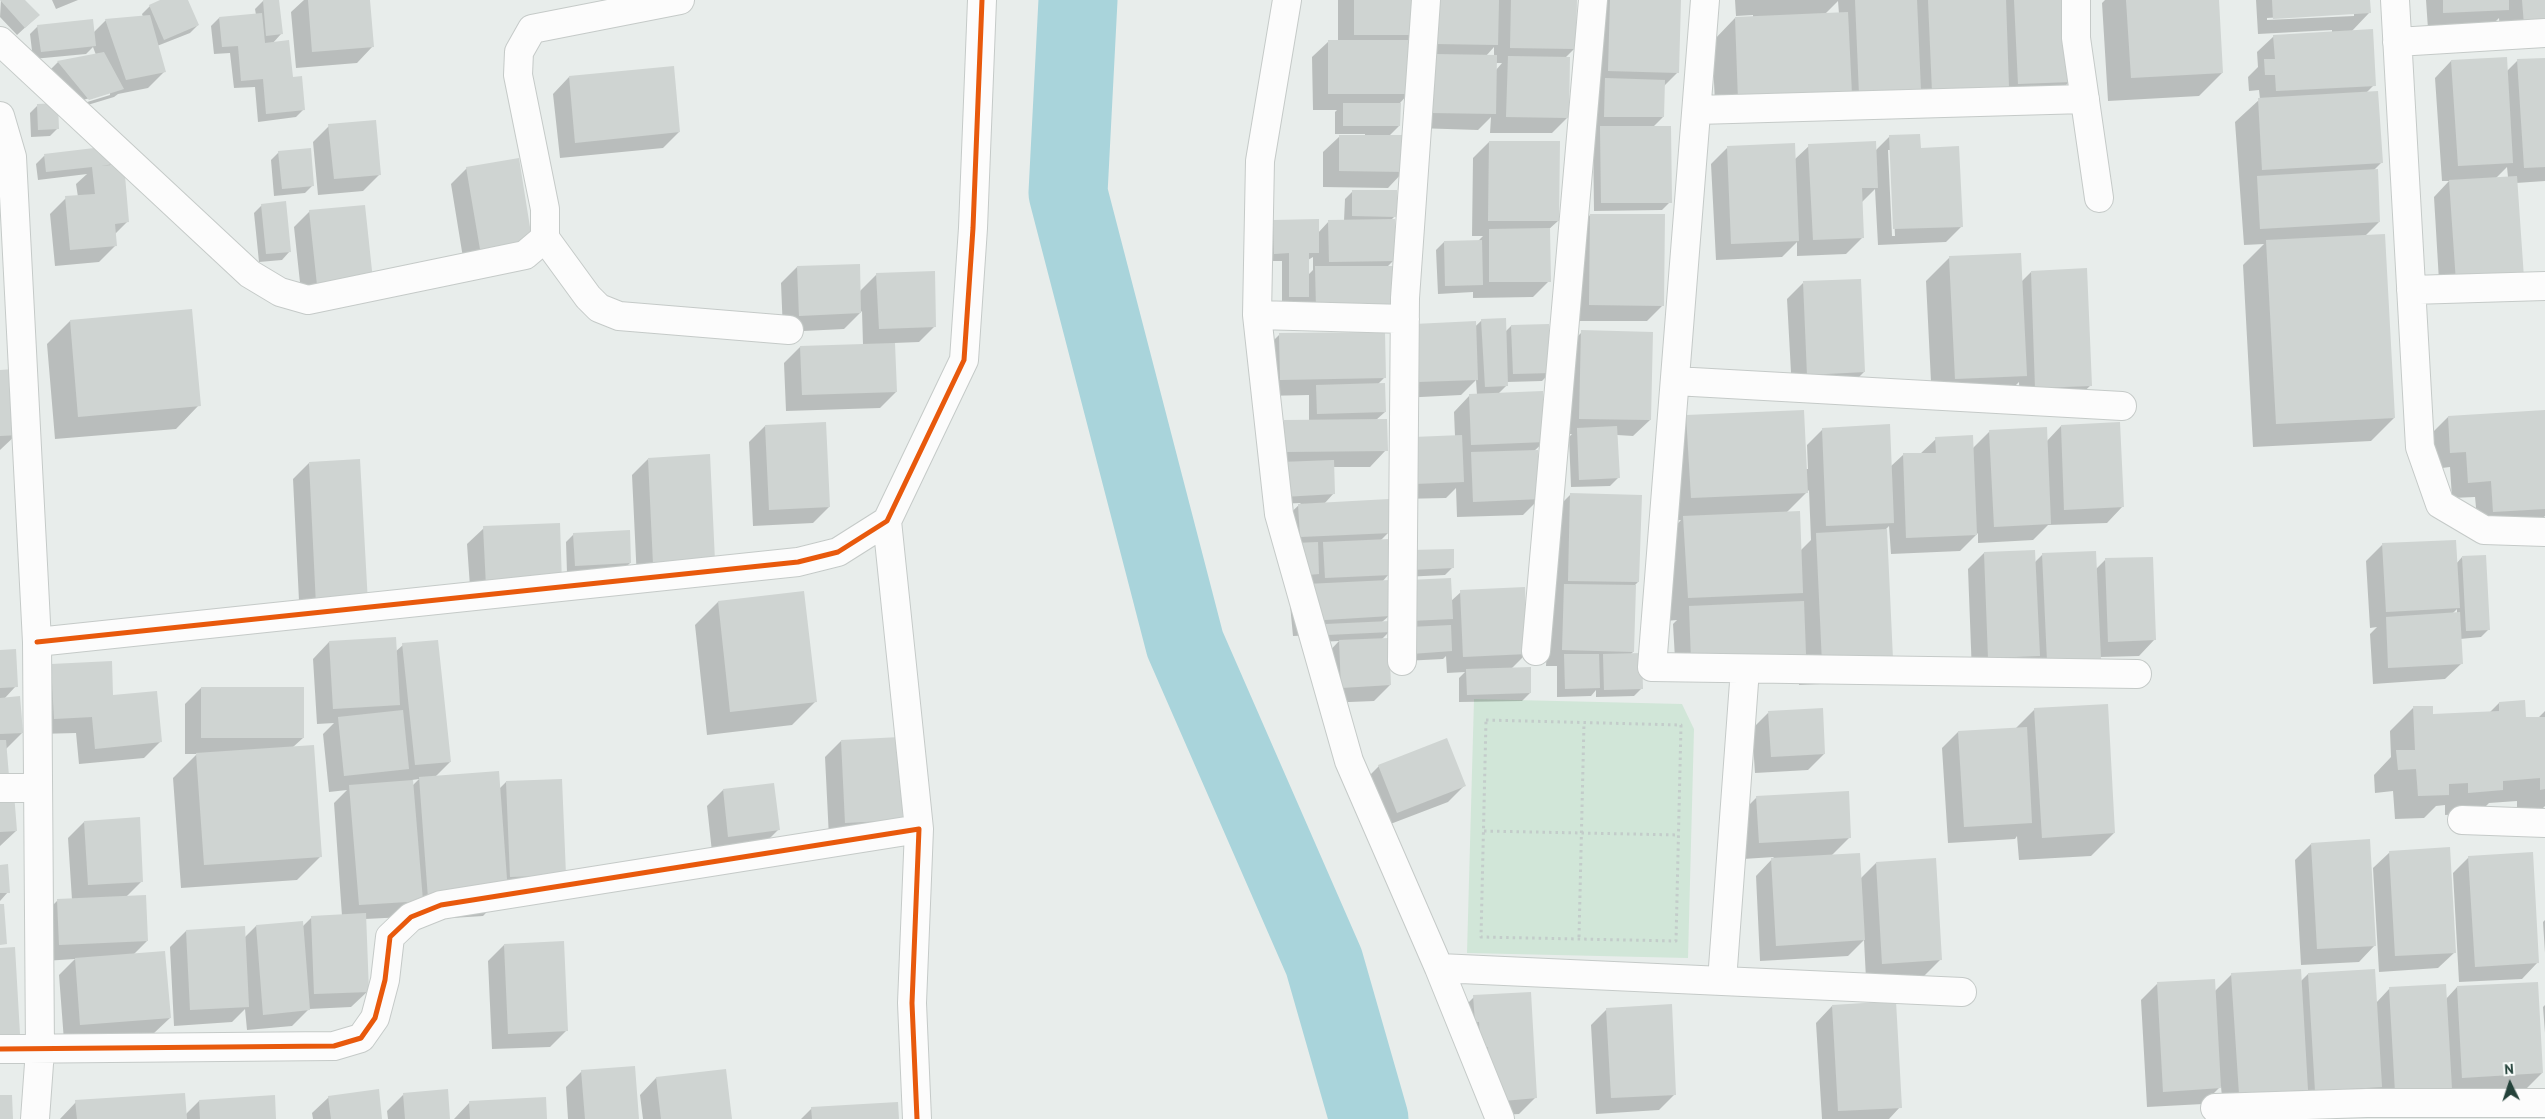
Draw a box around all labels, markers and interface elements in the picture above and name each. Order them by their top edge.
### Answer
north arrow [2485,1059,2535,1109]
text: N [2504,1060,2514,1078]

